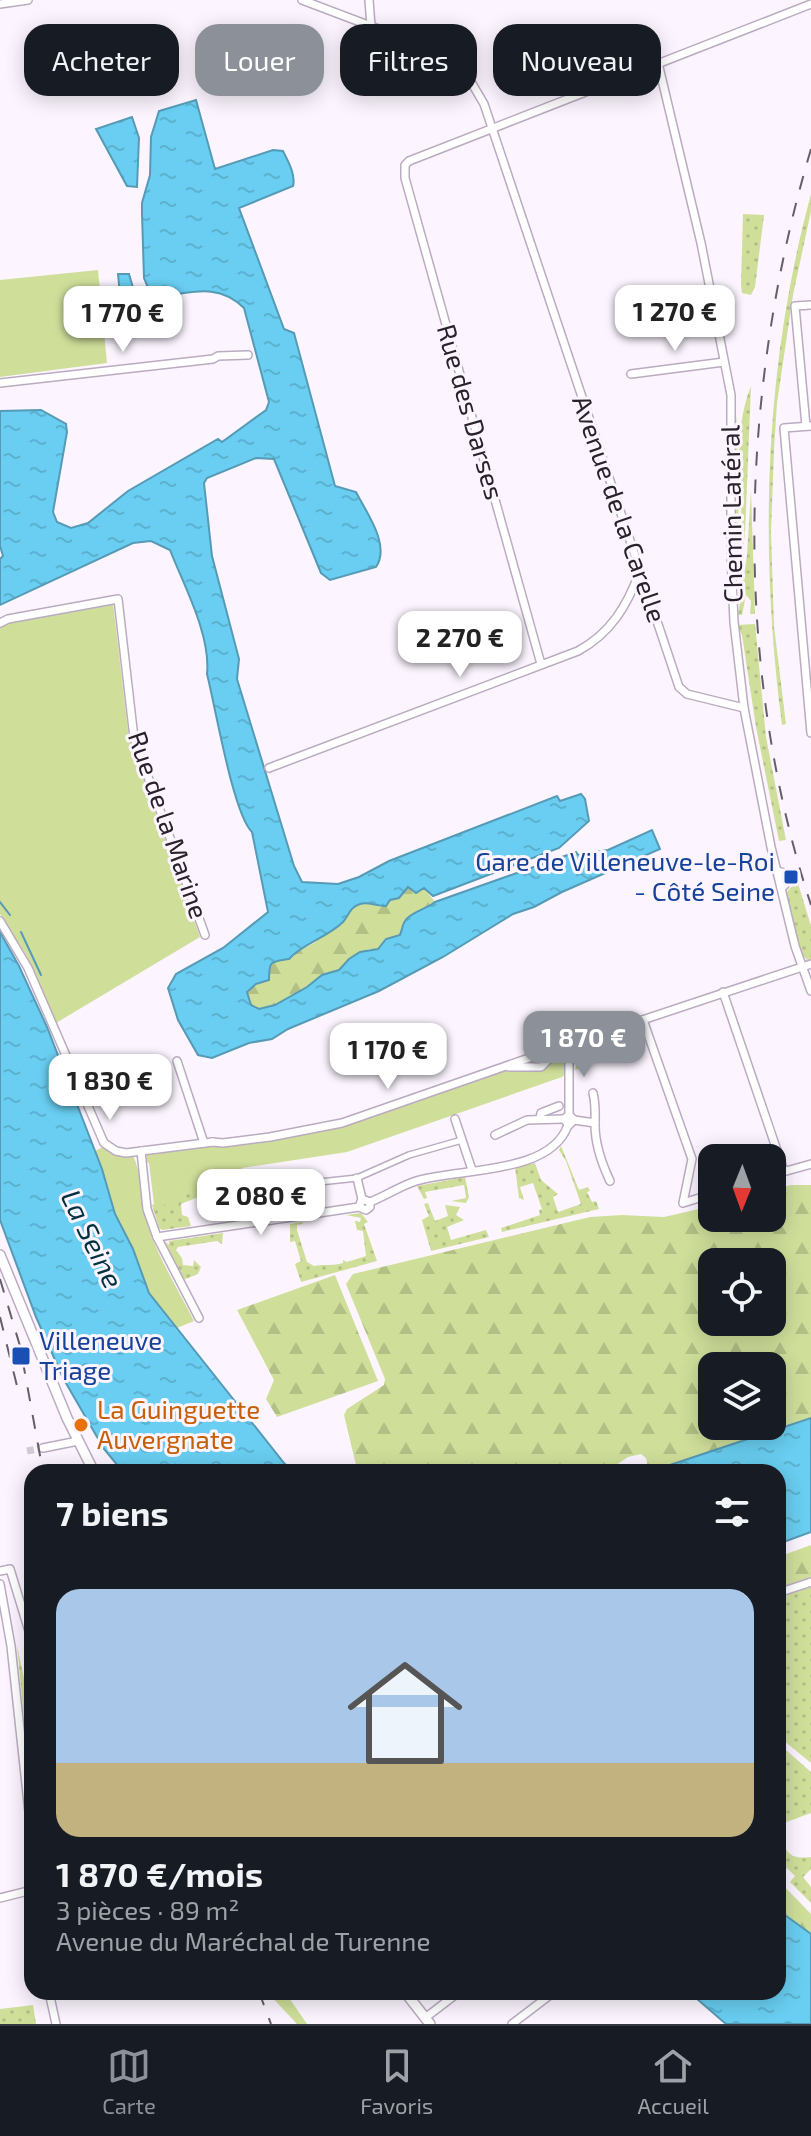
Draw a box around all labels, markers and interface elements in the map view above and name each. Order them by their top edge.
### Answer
chip: Acheter [24,24,179,96]
chip: Louer [195,24,324,96]
chip: Filtres [340,24,477,96]
chip: Nouveau [493,24,661,96]
pin: 1 270 € [601,285,749,353]
pin: 1 770 € [49,286,197,354]
text: 1 270 € [633,295,717,326]
text: 1 770 € [81,296,165,327]
street label: Rue des Darses [432,320,511,503]
street label: Avenue de la Carelle [567,391,674,626]
street label: Chemin Latéral [713,425,748,603]
pin: 2 270 € [386,611,534,679]
text: 2 270 € [416,621,504,652]
street label: Rue de la Marine [123,727,216,922]
place label: Gare de Villeneuve-le-Roi - Côté Seine [475,845,775,906]
marker: Gare de Villeneuve-le-Roi - Côté Seine [782,868,800,886]
pin: 1 870 € [510,1011,658,1079]
text: 1 870 € [541,1021,627,1052]
pin: 1 170 € [314,1023,462,1091]
text: 1 170 € [348,1033,428,1064]
pin: 1 830 € [36,1054,184,1122]
text: 1 830 € [67,1064,153,1095]
north arrow [698,1144,786,1232]
map controls [698,1144,786,1440]
pin: 2 080 € [187,1169,335,1237]
text: 2 080 € [215,1179,307,1210]
water label: La Seine [55,1184,131,1293]
button: locate [698,1248,786,1336]
place label: Villeneuve Triage [39,1324,162,1385]
marker: Villeneuve Triage [10,1345,32,1367]
button: layers [698,1352,786,1440]
place label: La Guinguette Auvergnate [97,1393,260,1454]
marker: La Guinguette Auvergnate [72,1416,90,1434]
icon: filters [710,1490,754,1534]
text: 7 biens [56,1492,169,1533]
icon: home [333,1641,477,1785]
text: 1 870 €/mois [56,1853,263,1894]
text: 3 pièces · 89 m² [56,1894,239,1925]
text: Avenue du Maréchal de Turenne [56,1925,430,1956]
tab: Carte [102,2044,156,2118]
tab: Favoris [360,2044,433,2118]
tab: Accueil [637,2044,709,2118]

